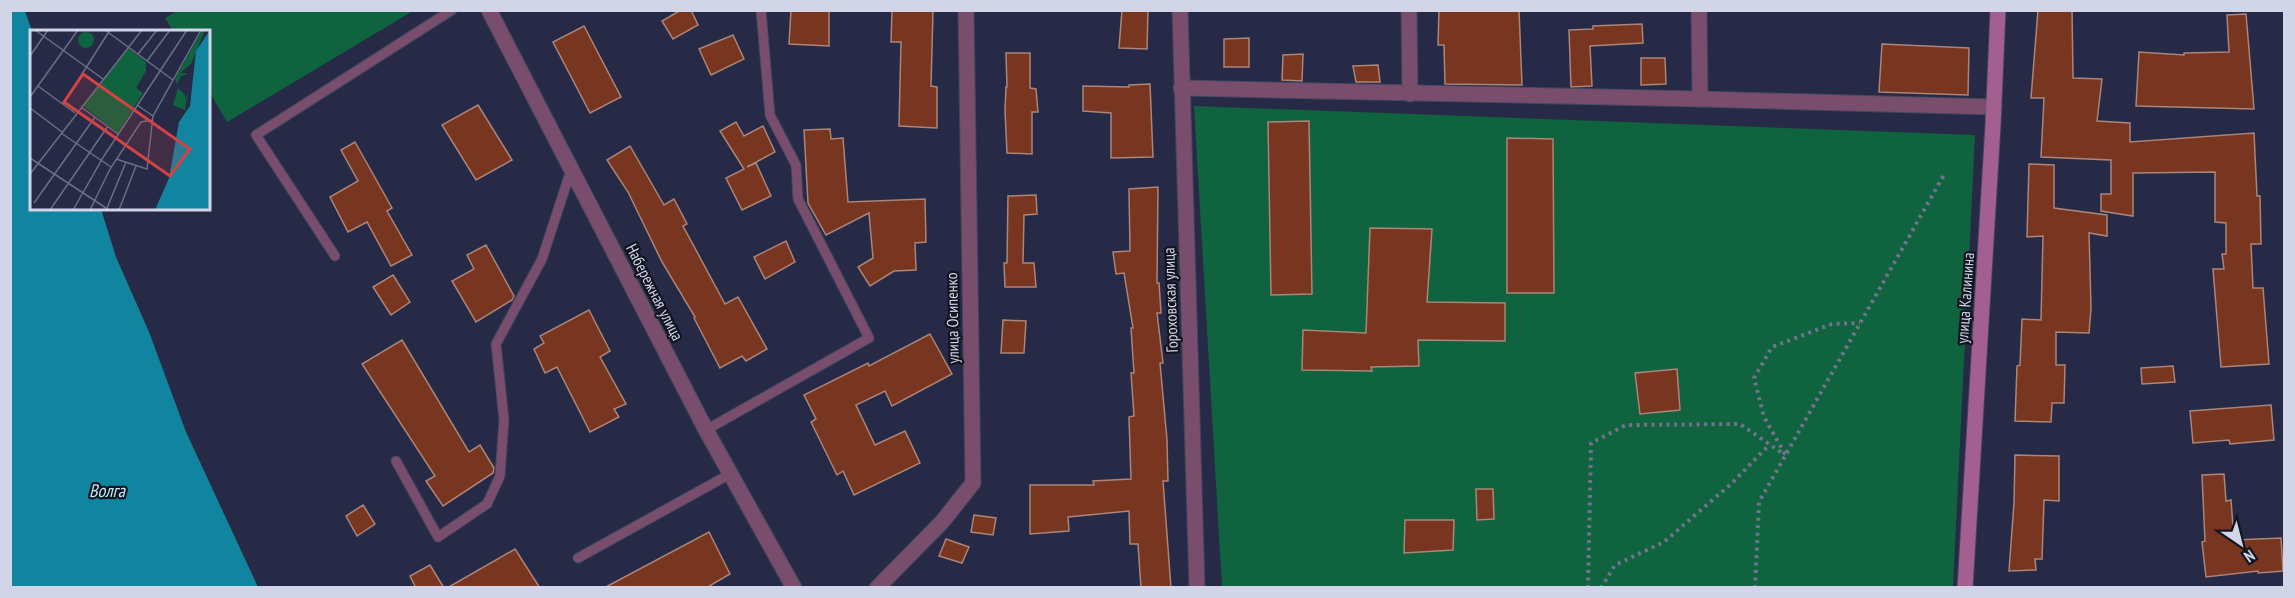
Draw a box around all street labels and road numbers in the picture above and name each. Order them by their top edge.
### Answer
street label: Набережная улица [622,240,688,344]
street label: Гороховская улица [1158,247,1182,353]
street label: улица Калинина [1952,252,1978,344]
street label: улица Осипенко [941,272,963,364]

